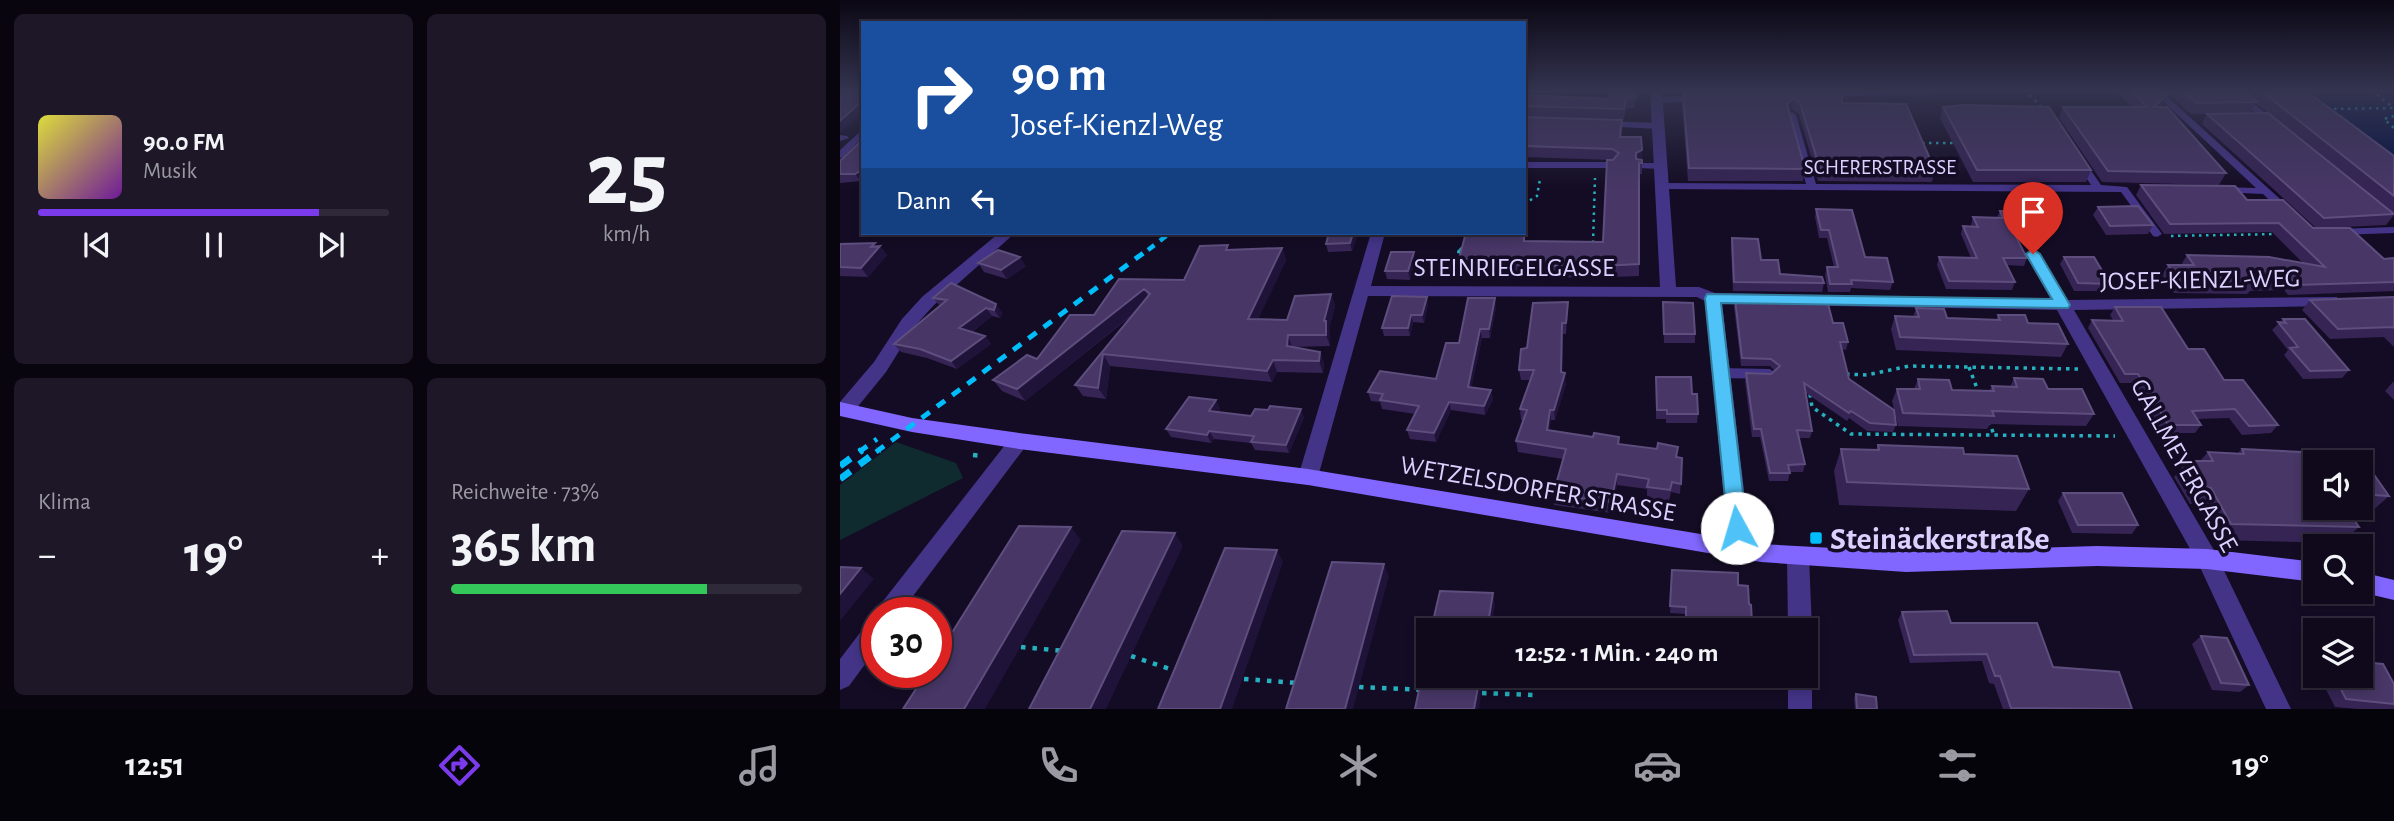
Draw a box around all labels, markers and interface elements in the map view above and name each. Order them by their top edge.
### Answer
icon: right [896,49,987,140]
text: 90 m [1011,51,1107,100]
text: Josef-Kienzl-Weg [1011,109,1223,141]
text: 90.0 FM [143,129,225,155]
text: 25 [585,130,668,221]
street label: SCHERERSTRASSE [1804,157,1956,178]
text: Musik [143,160,197,183]
icon: left [965,182,1003,220]
pin [2003,182,2063,254]
text: Dann [896,188,951,214]
icon: arrive [2014,193,2052,231]
text: km/h [603,223,650,246]
icon: previous [78,226,116,264]
icon: pause [195,226,233,264]
icon: next [312,226,350,264]
street label: STEINRIEGELGASSE [1413,255,1615,281]
street label: JOSEF-KIENZL-WEG [2100,265,2300,295]
street label: GALLMEYERGASSE [2126,375,2242,556]
map controls [2303,450,2373,688]
button: sound [2303,450,2373,520]
street label: WETZELSDORFER STRASSE [1398,452,1678,526]
text: Reichweite · 73% [451,481,599,504]
text: Klima [38,491,91,514]
position arrow [1700,491,1774,565]
text: 365 km [451,519,597,571]
place label: Steinäckerstraße [1830,523,2050,555]
text: 19° [184,529,243,581]
marker: Steinäckerstraße [1808,530,1824,546]
button: search [2303,534,2373,604]
text: − [38,537,56,575]
text: + [371,537,389,575]
speed limit sign: 30 [861,597,952,688]
button: layers [2303,618,2373,688]
text: 12:52 · 1 Min. · 240 m [1516,640,1718,666]
icon: directions [435,741,484,790]
icon: music [735,741,784,790]
icon: phone [1034,741,1083,790]
icon: climate [1334,741,1383,790]
icon: car [1633,741,1682,790]
icon: filters [1933,741,1982,790]
text: 12:51 [125,749,185,781]
text: 19° [2232,749,2269,781]

